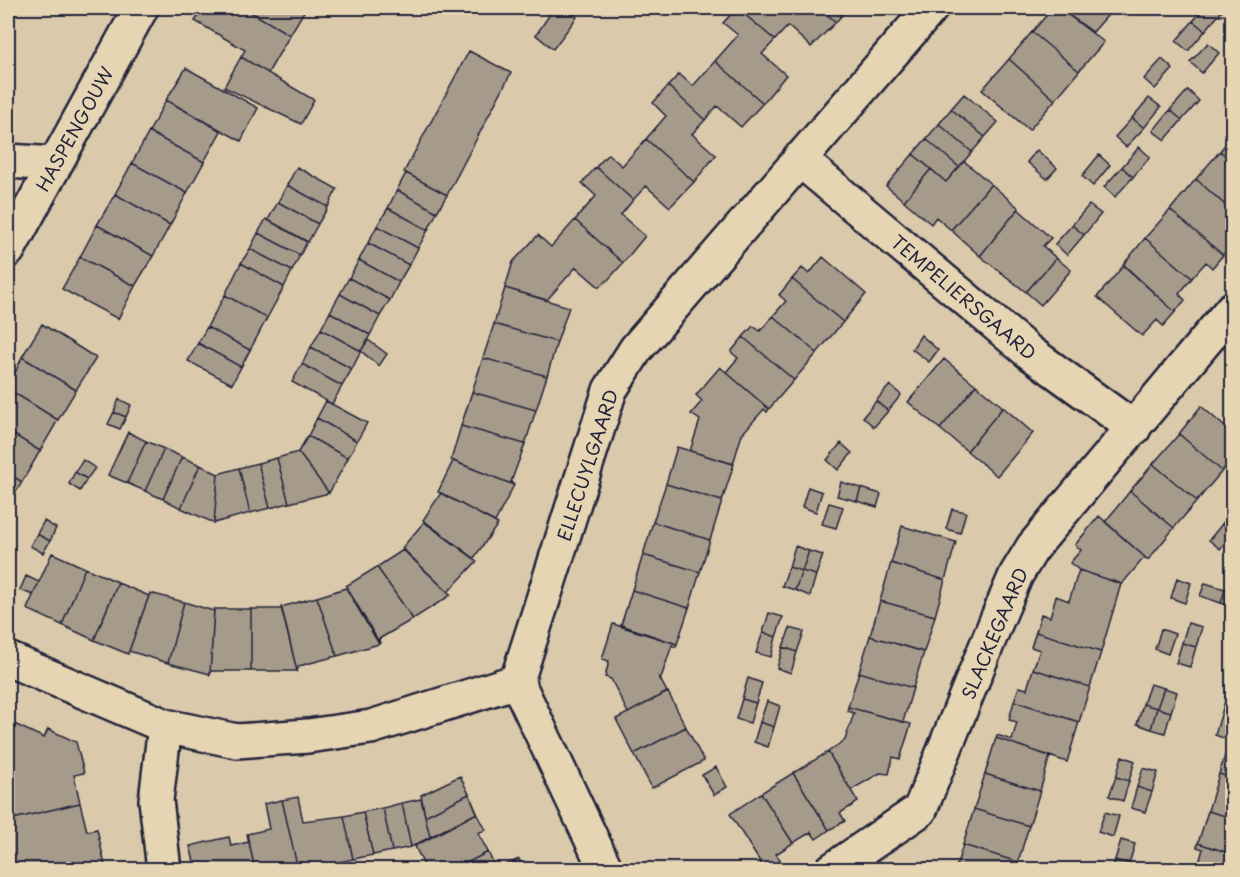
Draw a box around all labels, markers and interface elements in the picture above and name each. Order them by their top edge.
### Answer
street label: HASPENGOUW [29,61,120,196]
street label: TEMPELIERSGAARD [885,228,1043,366]
street label: ELLECUYLGAARD [550,386,624,544]
street label: SLACKEGAARD [954,563,1034,703]

